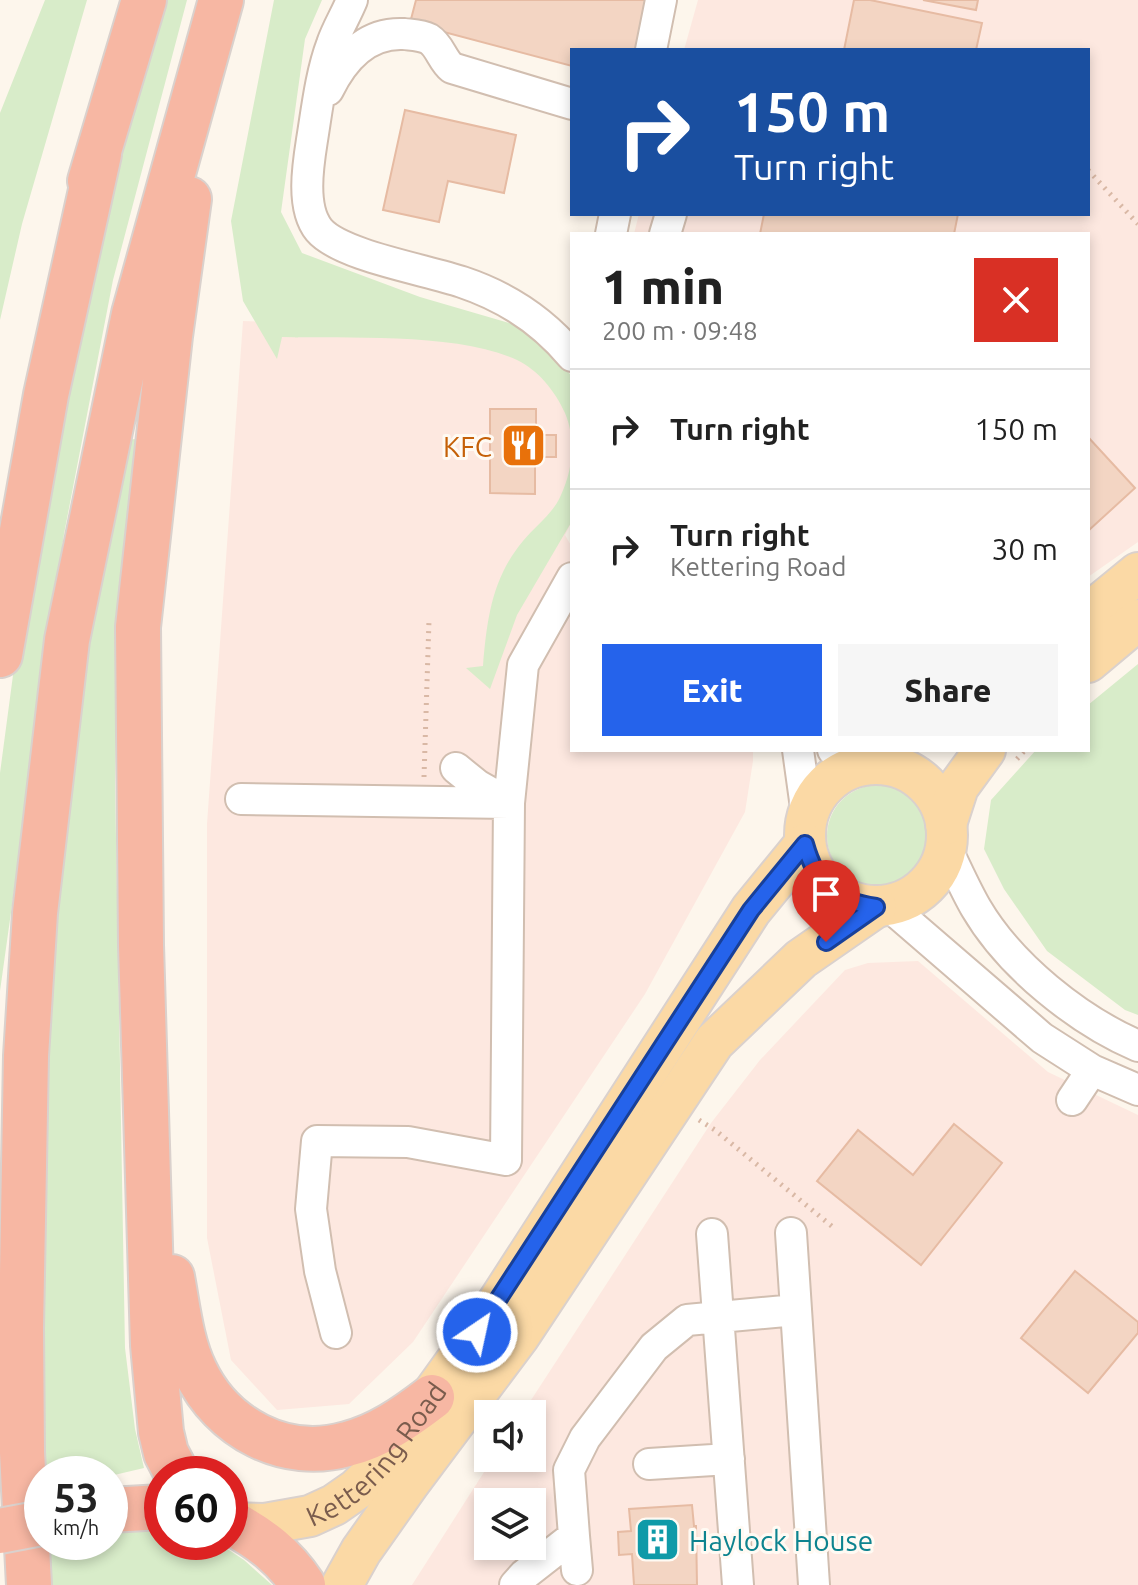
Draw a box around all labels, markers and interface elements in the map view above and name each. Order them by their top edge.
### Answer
icon: right [602,80,706,184]
text: 150 m [734,80,890,143]
text: Turn right [734,146,894,187]
button: close [974,258,1058,342]
text: 1 min [602,259,724,313]
text: 200 m · 09:48 [602,316,758,345]
icon: right [602,407,646,451]
text: Turn right [670,412,810,446]
text: 150 m [974,412,1058,446]
restaurant icon: KFC [499,422,547,470]
place label: KFC [443,431,492,462]
text: Turn right [670,518,810,552]
icon: right [602,527,646,571]
text: 30 m [991,532,1058,566]
text: Kettering Road [670,552,846,581]
button: Exit [602,644,822,736]
button: Share [838,644,1058,736]
pin [792,860,860,942]
icon: arrive [804,872,848,916]
position arrow [435,1290,519,1374]
street label: Kettering Road [301,1376,452,1531]
map controls [474,1400,546,1560]
button: sound [474,1400,546,1472]
speed limit sign: 60 [144,1456,248,1560]
text: 53 [53,1475,99,1520]
button: layers [474,1488,546,1560]
text: km/h [53,1516,99,1539]
building icon: Haylock House [634,1516,682,1564]
place label: Haylock House [689,1525,873,1556]

